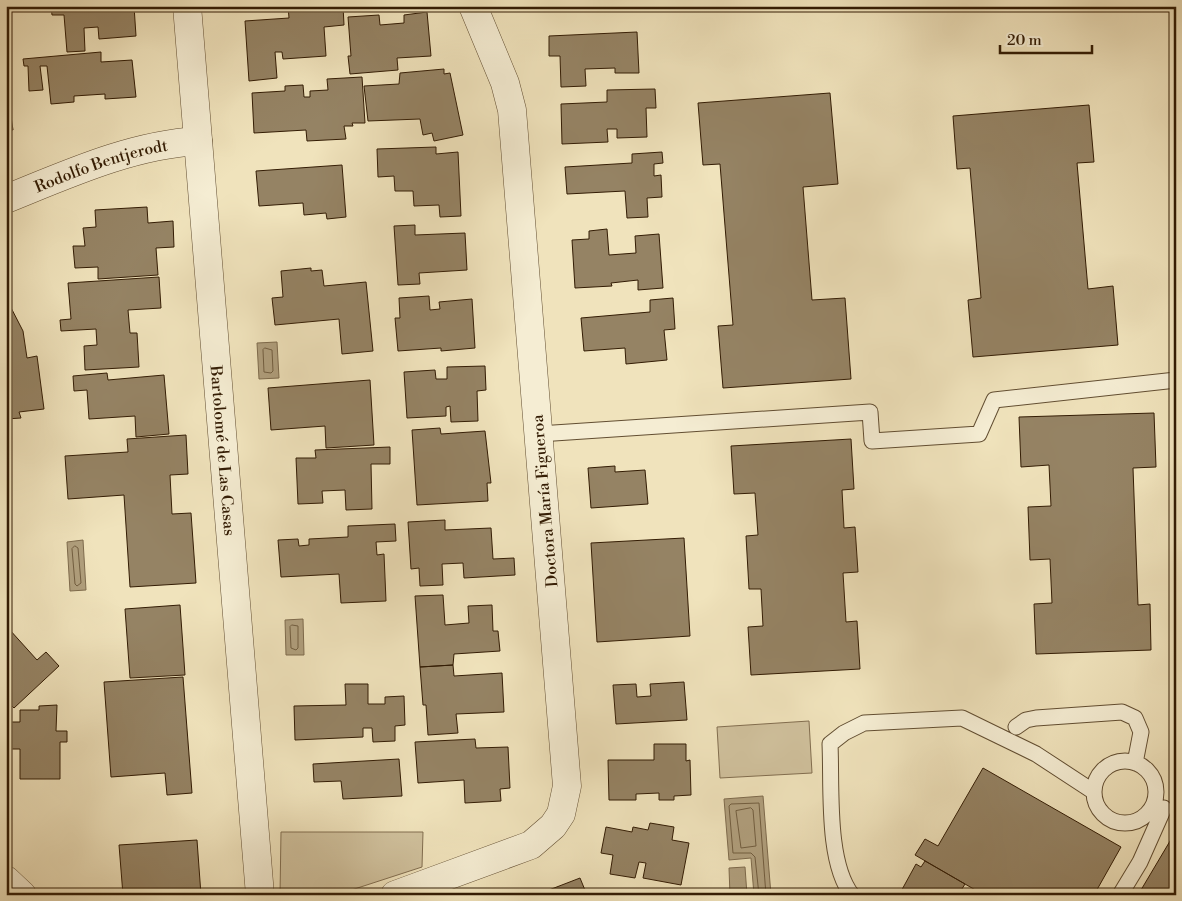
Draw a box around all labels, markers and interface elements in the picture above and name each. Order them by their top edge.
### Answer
scale bar [1000,22,1092,54]
text: 20 m [1007,31,1042,50]
street label: Rodolfo Bentjerodt [32,136,169,197]
street label: Bartolomé de Las Casas [205,363,239,537]
street label: Doctora María Figueroa [527,413,563,588]

